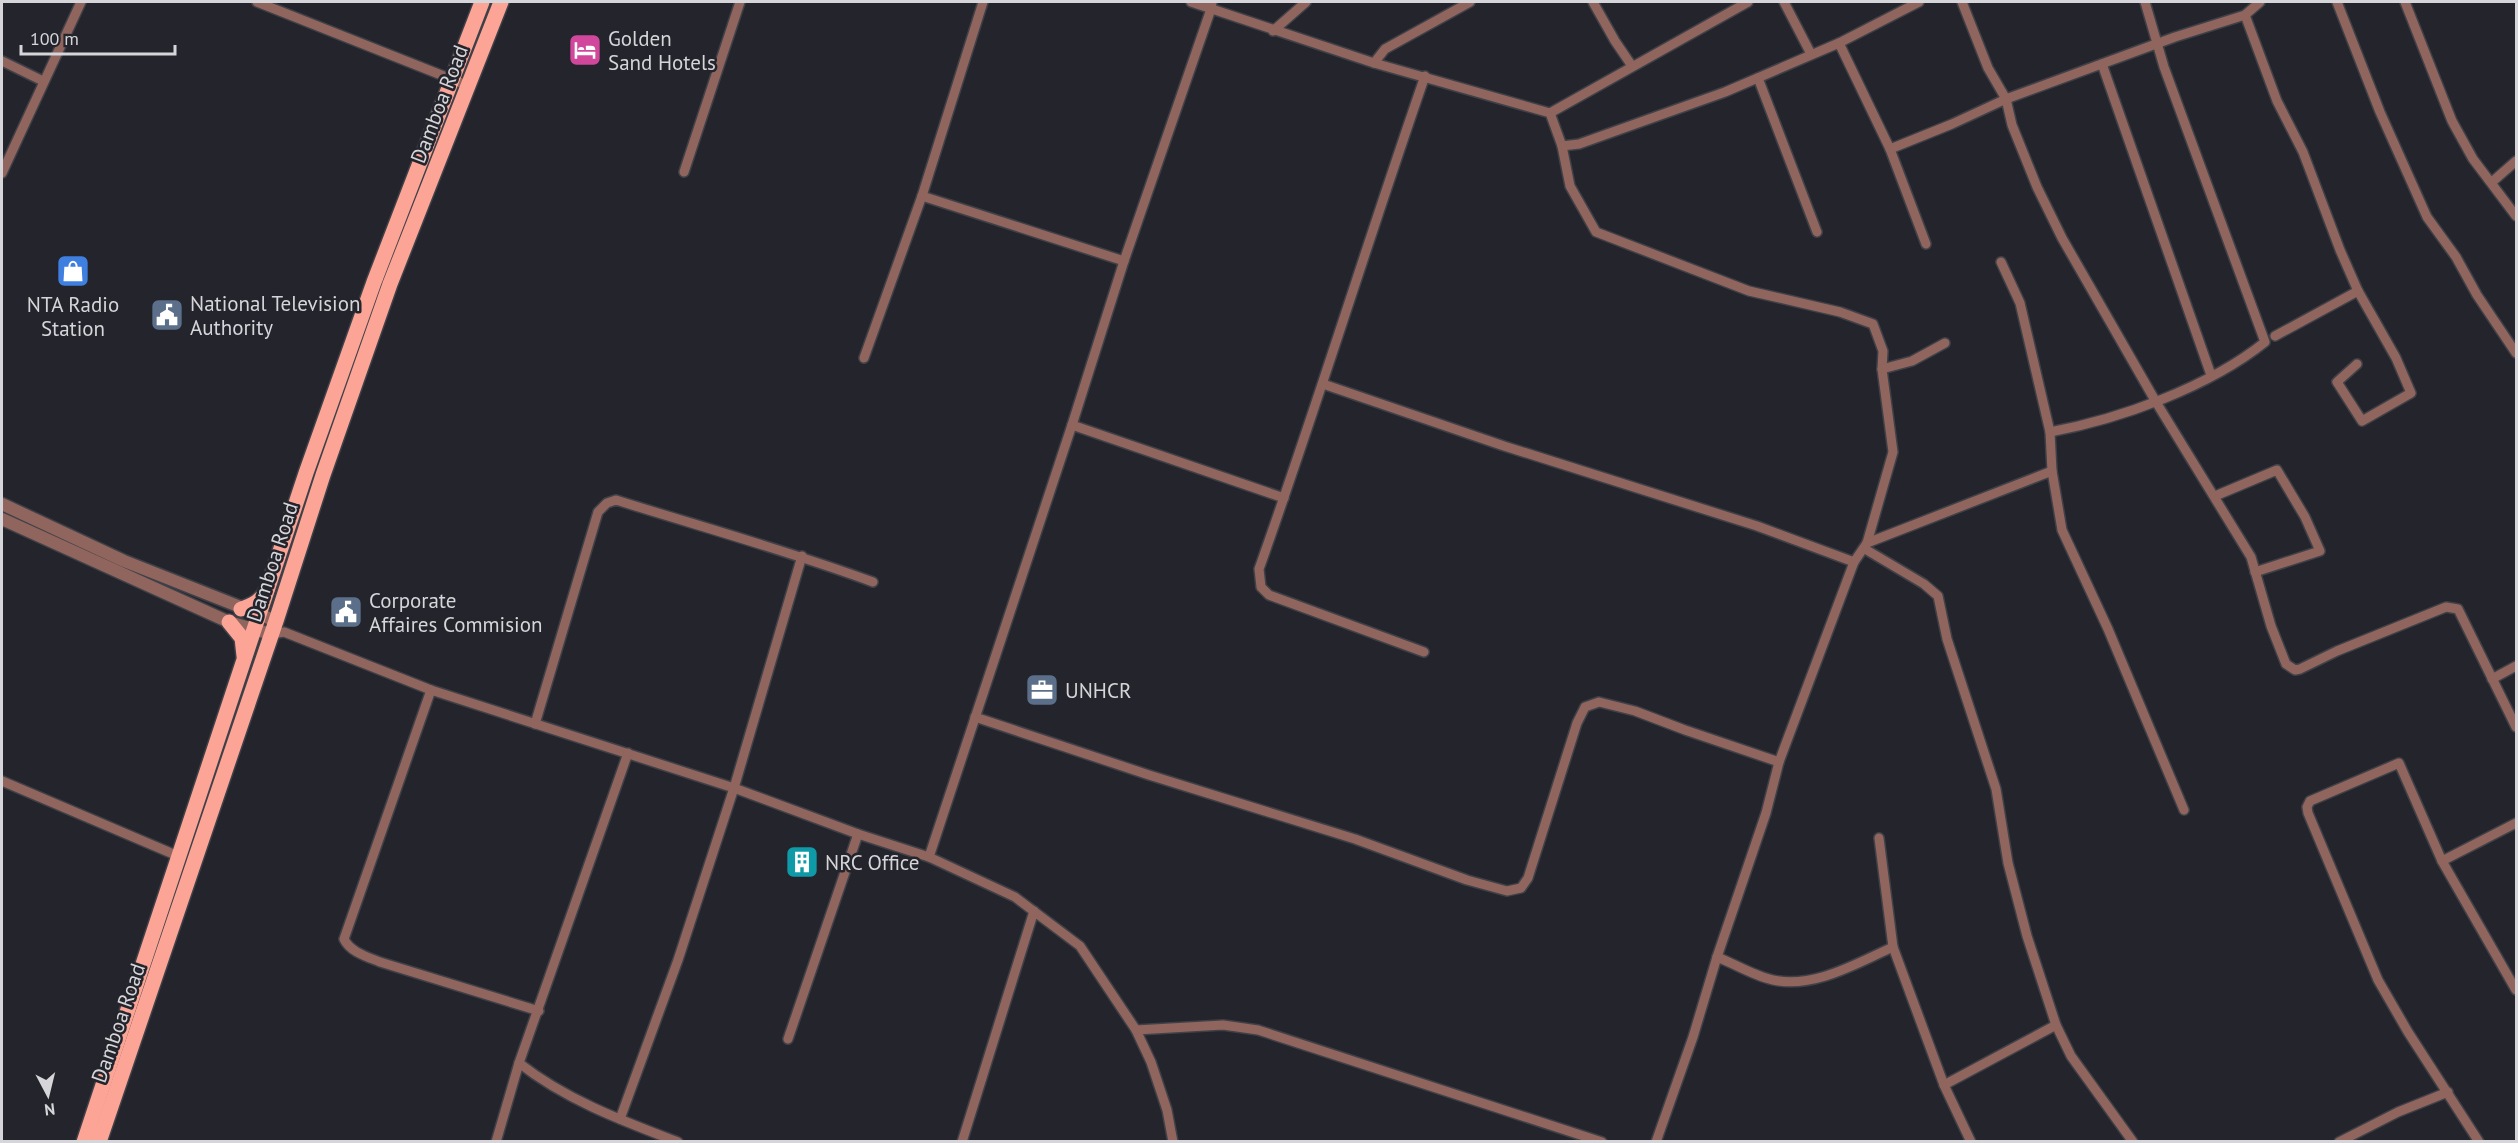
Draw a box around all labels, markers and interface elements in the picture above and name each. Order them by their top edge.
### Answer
scale bar [21,18,176,56]
place label: Golden Sand Hotels [608,25,716,76]
text: 100 m [30,27,79,50]
hotel icon: Golden Sand Hotels [567,32,603,68]
street label: Damboa Road [404,41,474,167]
shop icon: NTA Radio Station [55,253,91,289]
place label: National Television Authority [190,290,360,341]
place label: NTA Radio Station [27,291,119,342]
public building icon: National Television Authority [149,297,185,333]
street label: Damboa Road [240,499,304,625]
place label: Corporate Affaires Commision [369,587,542,638]
public building icon: Corporate Affaires Commision [328,594,364,630]
office icon: UNHCR [1024,672,1060,708]
place label: UNHCR [1065,677,1131,704]
building icon: NRC Office [784,844,820,880]
place label: NRC Office [825,849,920,876]
street label: Damboa Road [85,960,151,1086]
north arrow [18,1065,78,1125]
text: N [43,1099,56,1120]

